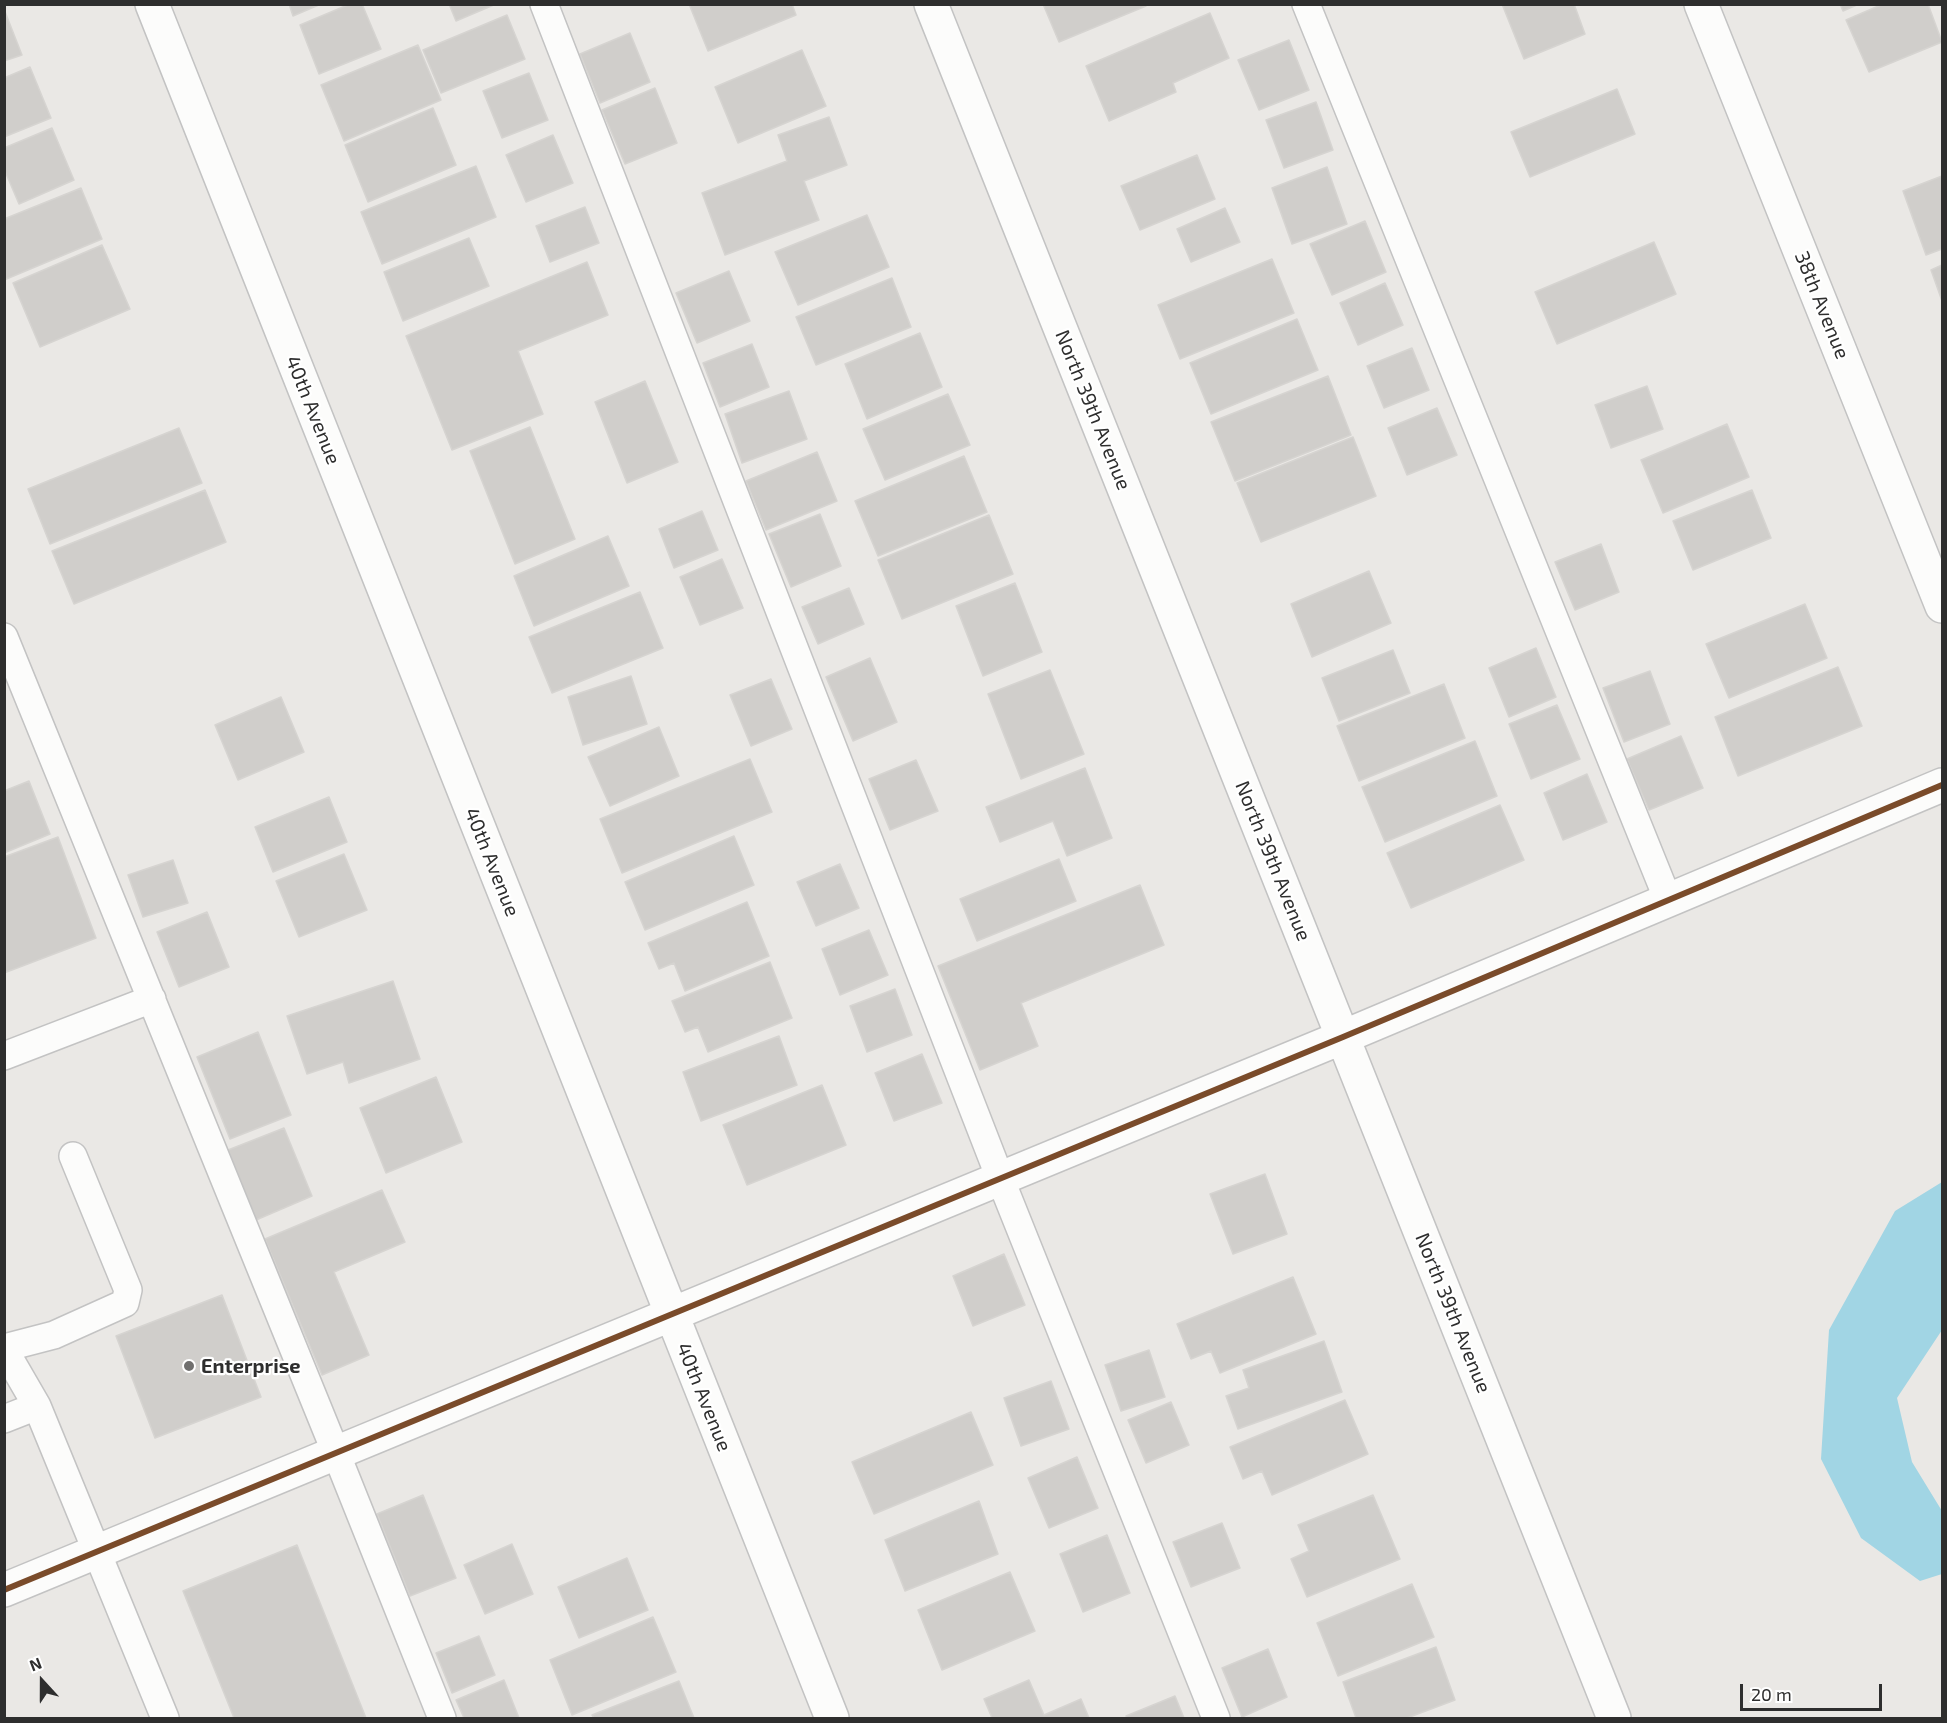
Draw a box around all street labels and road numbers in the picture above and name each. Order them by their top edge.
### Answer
street label: 38th Avenue [1790,248,1854,362]
street label: North 39th Avenue [1050,326,1136,494]
street label: 40th Avenue [280,352,346,468]
street label: North 39th Avenue [1230,777,1316,945]
street label: 40th Avenue [459,804,525,920]
street label: North 39th Avenue [1410,1229,1496,1397]
street label: 40th Avenue [671,1339,737,1455]

